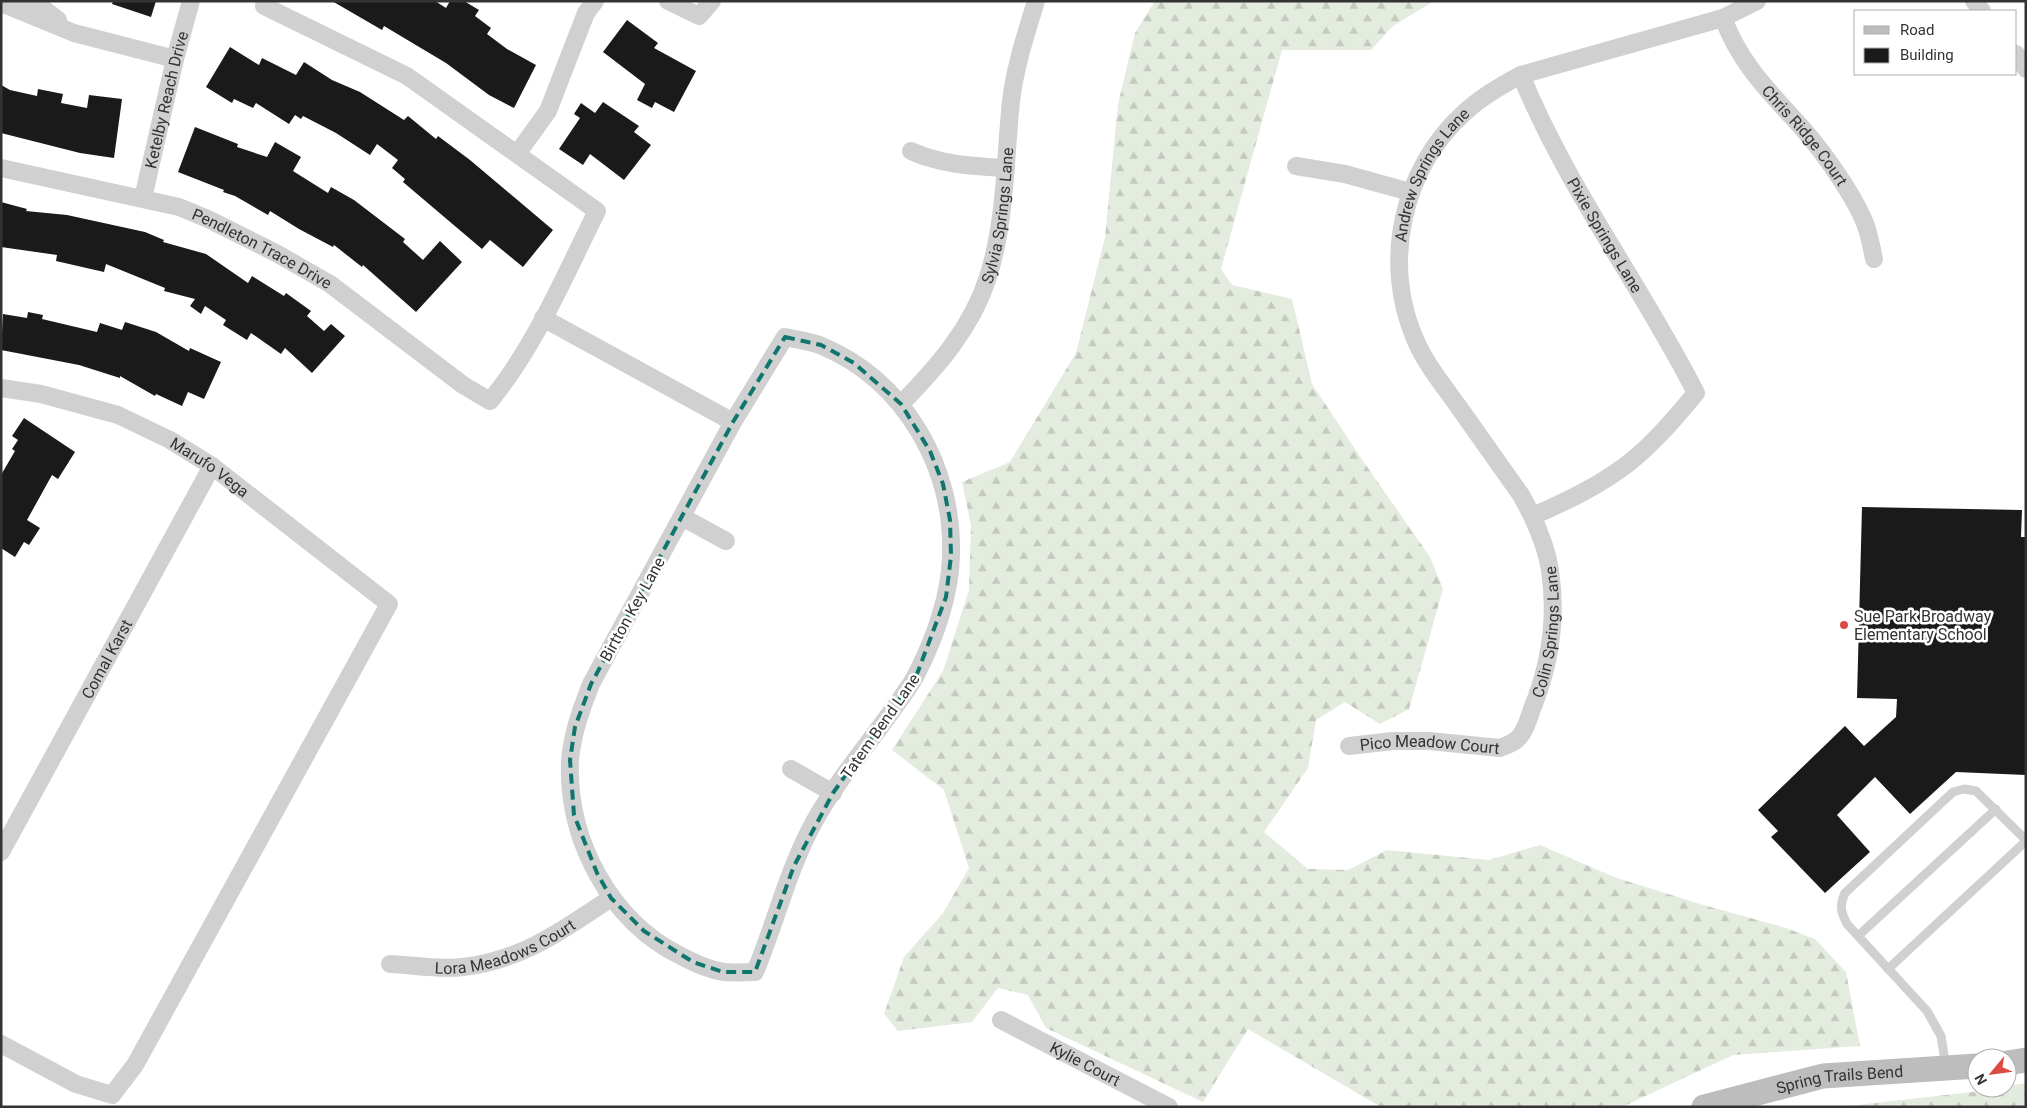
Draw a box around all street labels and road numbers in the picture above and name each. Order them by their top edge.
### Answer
street label: Ketelby Reach Drive [141,29,192,170]
street label: Chris Ridge Court [1758,81,1851,189]
street label: Andrew Springs Lane [1391,104,1473,243]
street label: Sylvia Springs Lane [977,147,1017,286]
street label: Pixie Springs Lane [1563,174,1646,296]
street label: Pendleton Trace Drive [189,205,335,293]
street label: Marufo Vega [167,434,253,501]
street label: Birtton Key Lane [596,554,669,665]
street label: Colin Springs Lane [1528,565,1563,700]
street label: Comal Karst [78,616,136,702]
street label: Tatem Bend Lane [837,670,924,783]
street label: Pico Meadow Court [1359,732,1500,758]
street label: Lora Meadows Court [434,915,579,978]
street label: Kylie Court [1047,1038,1124,1090]
street label: Spring Trails Bend [1774,1062,1904,1098]

